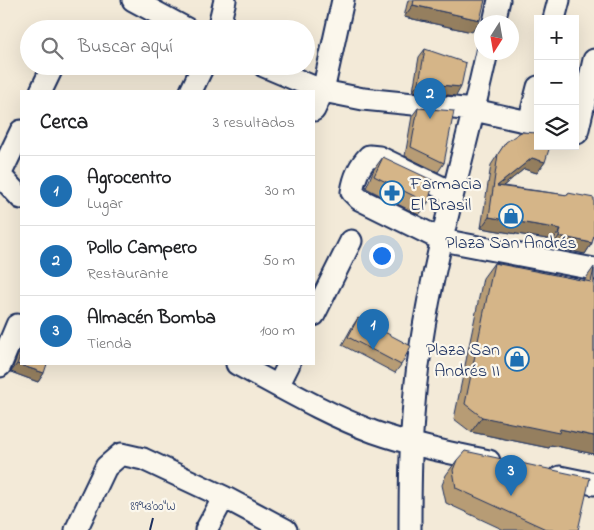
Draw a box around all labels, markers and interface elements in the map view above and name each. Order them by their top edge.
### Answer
north arrow [474,15,519,60]
map controls [534,15,579,150]
button: + [534,15,579,60]
search box [20,20,315,75]
icon: search [38,34,66,62]
text: Buscar aquí [78,34,173,61]
button: − [534,60,579,105]
pin: 2 [414,78,446,119]
button: layers [534,105,579,150]
text: Cerca [40,108,88,138]
text: 3 resultados [213,111,295,135]
text: Agrocentro [87,165,172,192]
place label: Farmacia El Brasil [409,172,482,219]
text: 1 [53,179,59,203]
text: 30 m [265,179,295,203]
pharmacy icon: Farmacia El Brasil [379,180,405,206]
text: Lugar [87,192,123,216]
shop icon: Plaza San Andrés [498,203,524,229]
place label: Plaza San Andrés [445,231,577,257]
text: Pollo Campero [87,235,197,262]
your location [369,243,395,269]
text: 2 [52,249,60,273]
text: 50 m [263,249,295,273]
text: Restaurante [87,262,168,286]
text: Almacén Bomba [87,305,216,332]
pin: 1 [357,309,389,350]
text: 3 [53,319,59,343]
text: 100 m [260,319,295,343]
text: Tienda [87,332,132,356]
place label: Plaza San Andrés II [426,338,500,385]
shop icon: Plaza San Andrés II [504,346,530,372]
pin: 3 [495,455,527,496]
text: 89°43'00"W [131,498,175,516]

